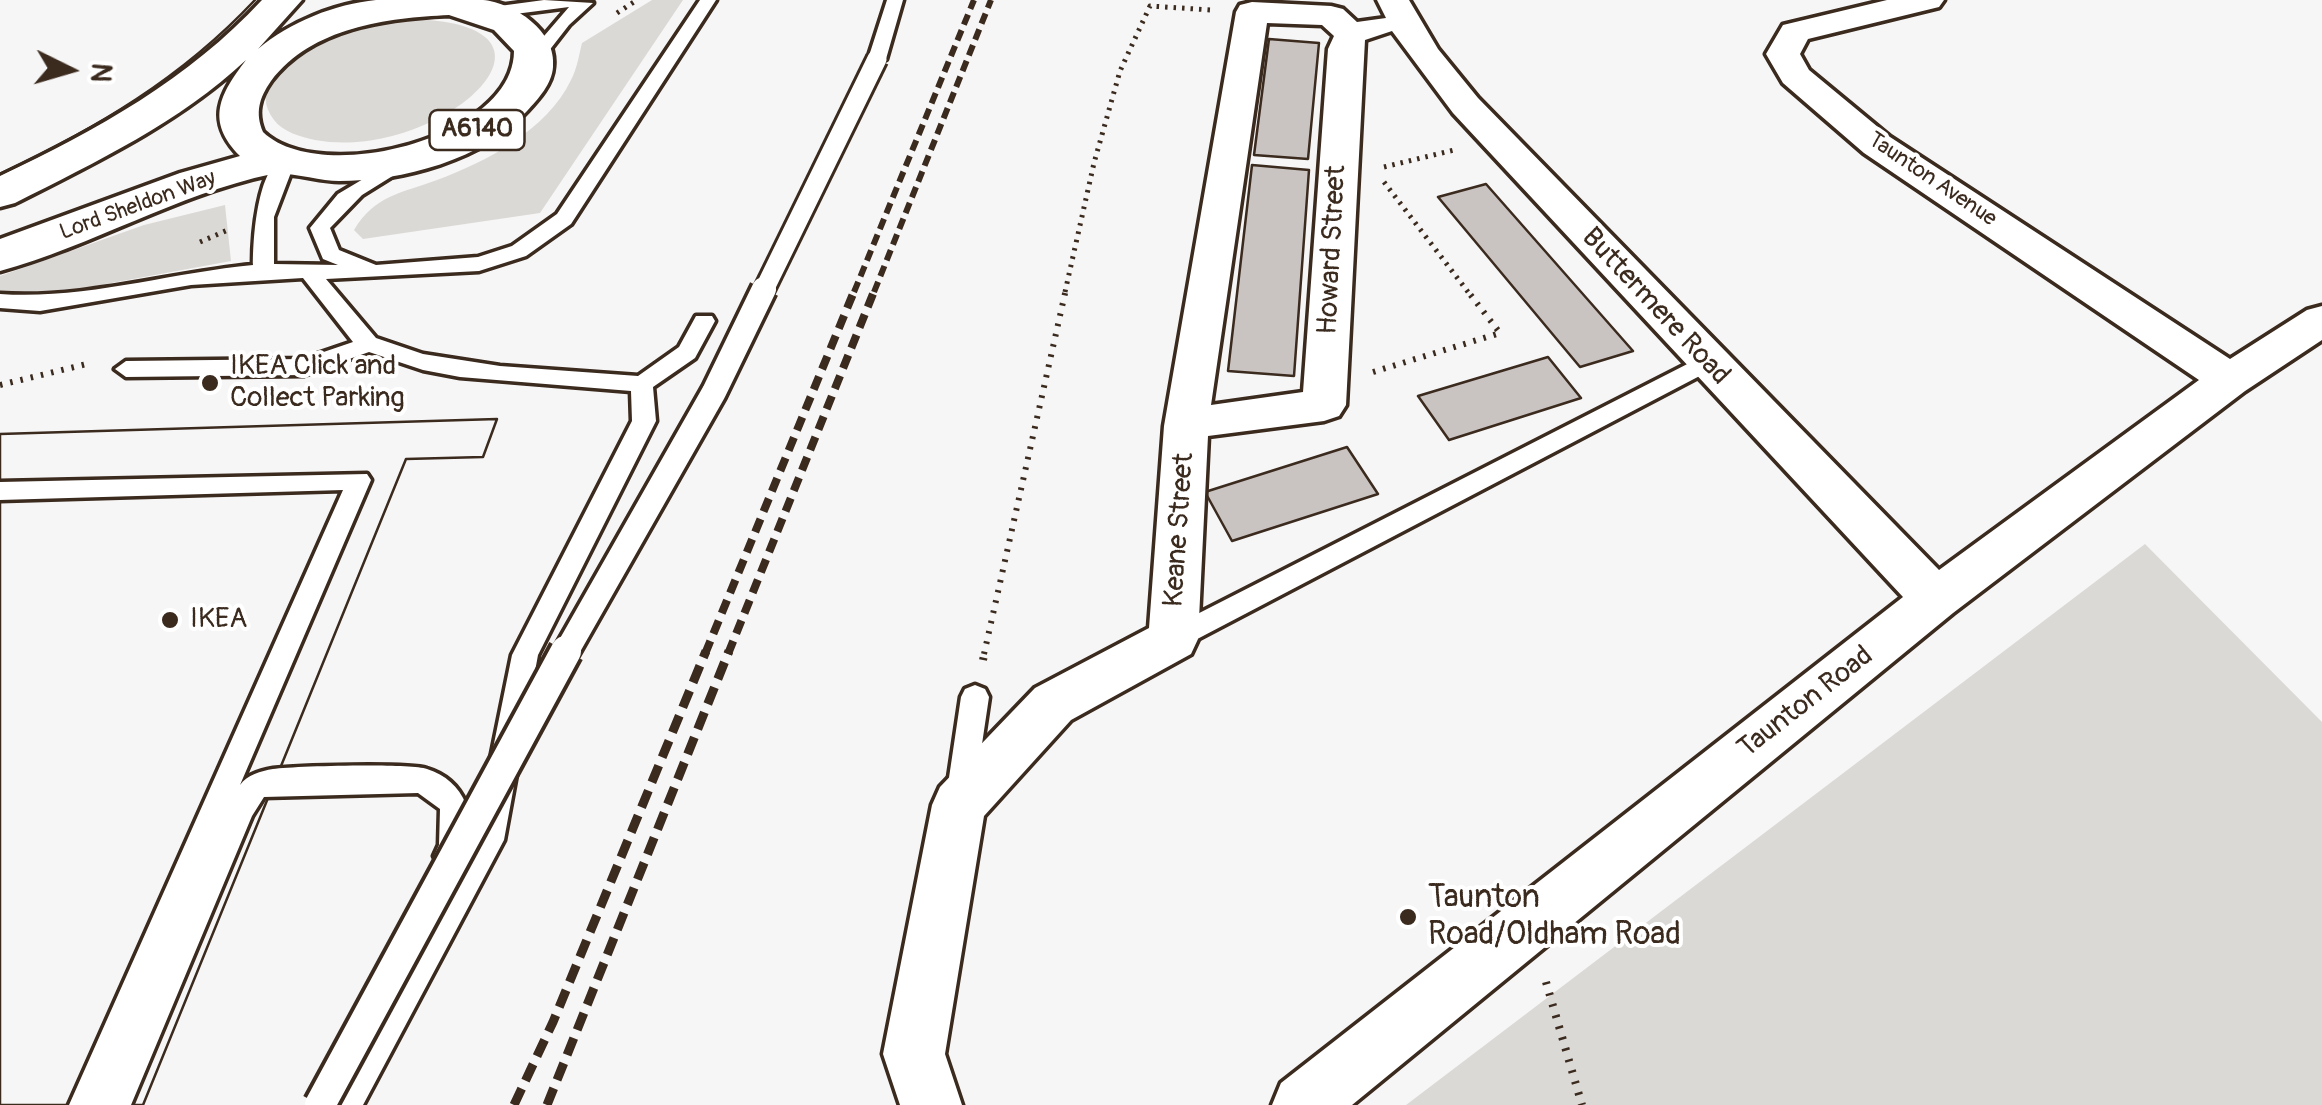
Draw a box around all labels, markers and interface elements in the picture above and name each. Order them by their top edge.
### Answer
north arrow [20,20,120,120]
text: N [82,62,119,84]
road number: A6140 [430,110,524,150]
street label: Taunton Avenue [1863,127,2001,233]
street label: Howard Street [1312,164,1354,336]
street label: Lord Sheldon Way [56,166,220,246]
street label: Buttermere Road [1574,222,1736,392]
place label: IKEA Click and Collect Parking [230,350,405,416]
marker: IKEA Click and Collect Parking [199,372,221,394]
street label: Keane Street [1158,452,1202,608]
place label: IKEA [190,603,248,637]
marker: IKEA [159,609,181,631]
street label: Taunton Road [1732,640,1880,766]
place label: Taunton Road/Oldham Road [1428,880,1681,955]
marker: Taunton Road/Oldham Road [1397,906,1419,928]

